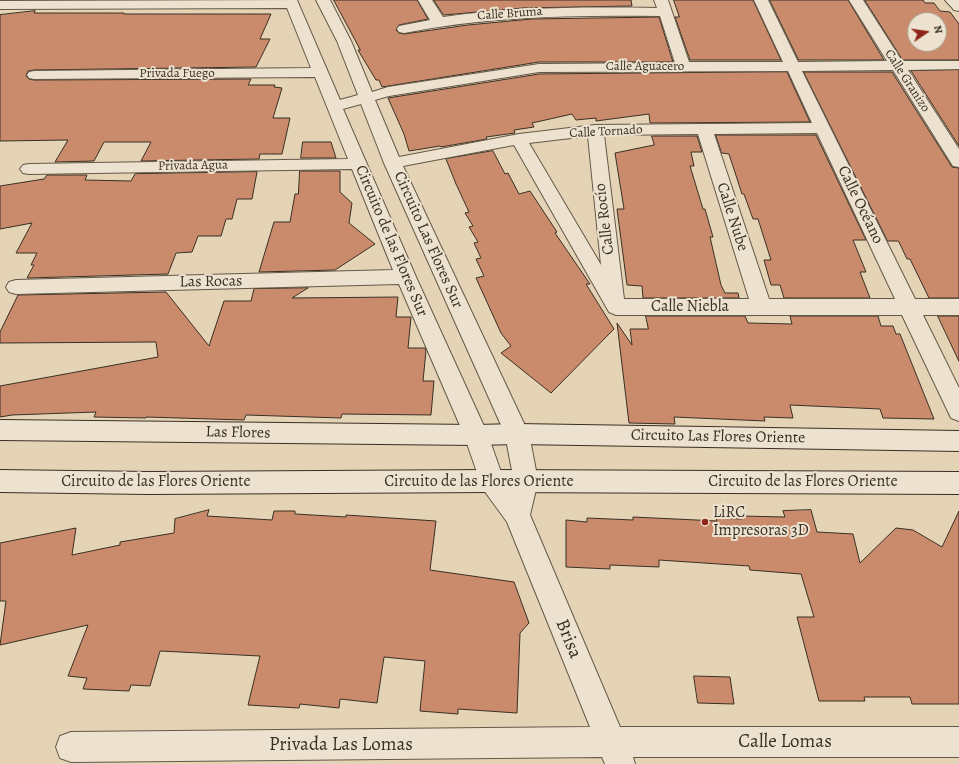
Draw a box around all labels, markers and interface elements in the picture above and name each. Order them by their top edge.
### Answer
street label: Calle Bruma [477,4,543,24]
north arrow [907,12,947,52]
text: N [930,24,946,35]
street label: Calle Granizo [881,47,933,115]
street label: Calle Aguacero [606,59,684,75]
street label: Privada Fuego [139,66,215,82]
street label: Calle Tornado [569,122,643,142]
street label: Privada Agua [158,158,228,174]
street label: Circuito de las Flores Sur [350,162,432,320]
street label: Calle Océano [833,163,887,247]
street label: Circuito Las Flores Sur [389,169,467,311]
street label: Calle Nube [712,180,752,254]
street label: Calle Rocío [591,182,619,256]
street label: Las Rocas [179,272,243,292]
street label: Calle Niebla [651,297,729,317]
street label: Las Flores [205,423,271,443]
street label: Circuito Las Flores Oriente [631,426,805,448]
street label: Circuito de las Flores Oriente [61,472,251,492]
street label: Circuito de las Flores Oriente [384,472,574,492]
street label: Circuito de las Flores Oriente [708,472,898,492]
place label: LiRC Impresoras 3D [713,503,809,541]
marker: LiRC Impresoras 3D [700,517,710,527]
street label: Brisa [550,616,586,662]
street label: Calle Lomas [738,731,832,753]
street label: Privada Las Lomas [269,734,413,756]

